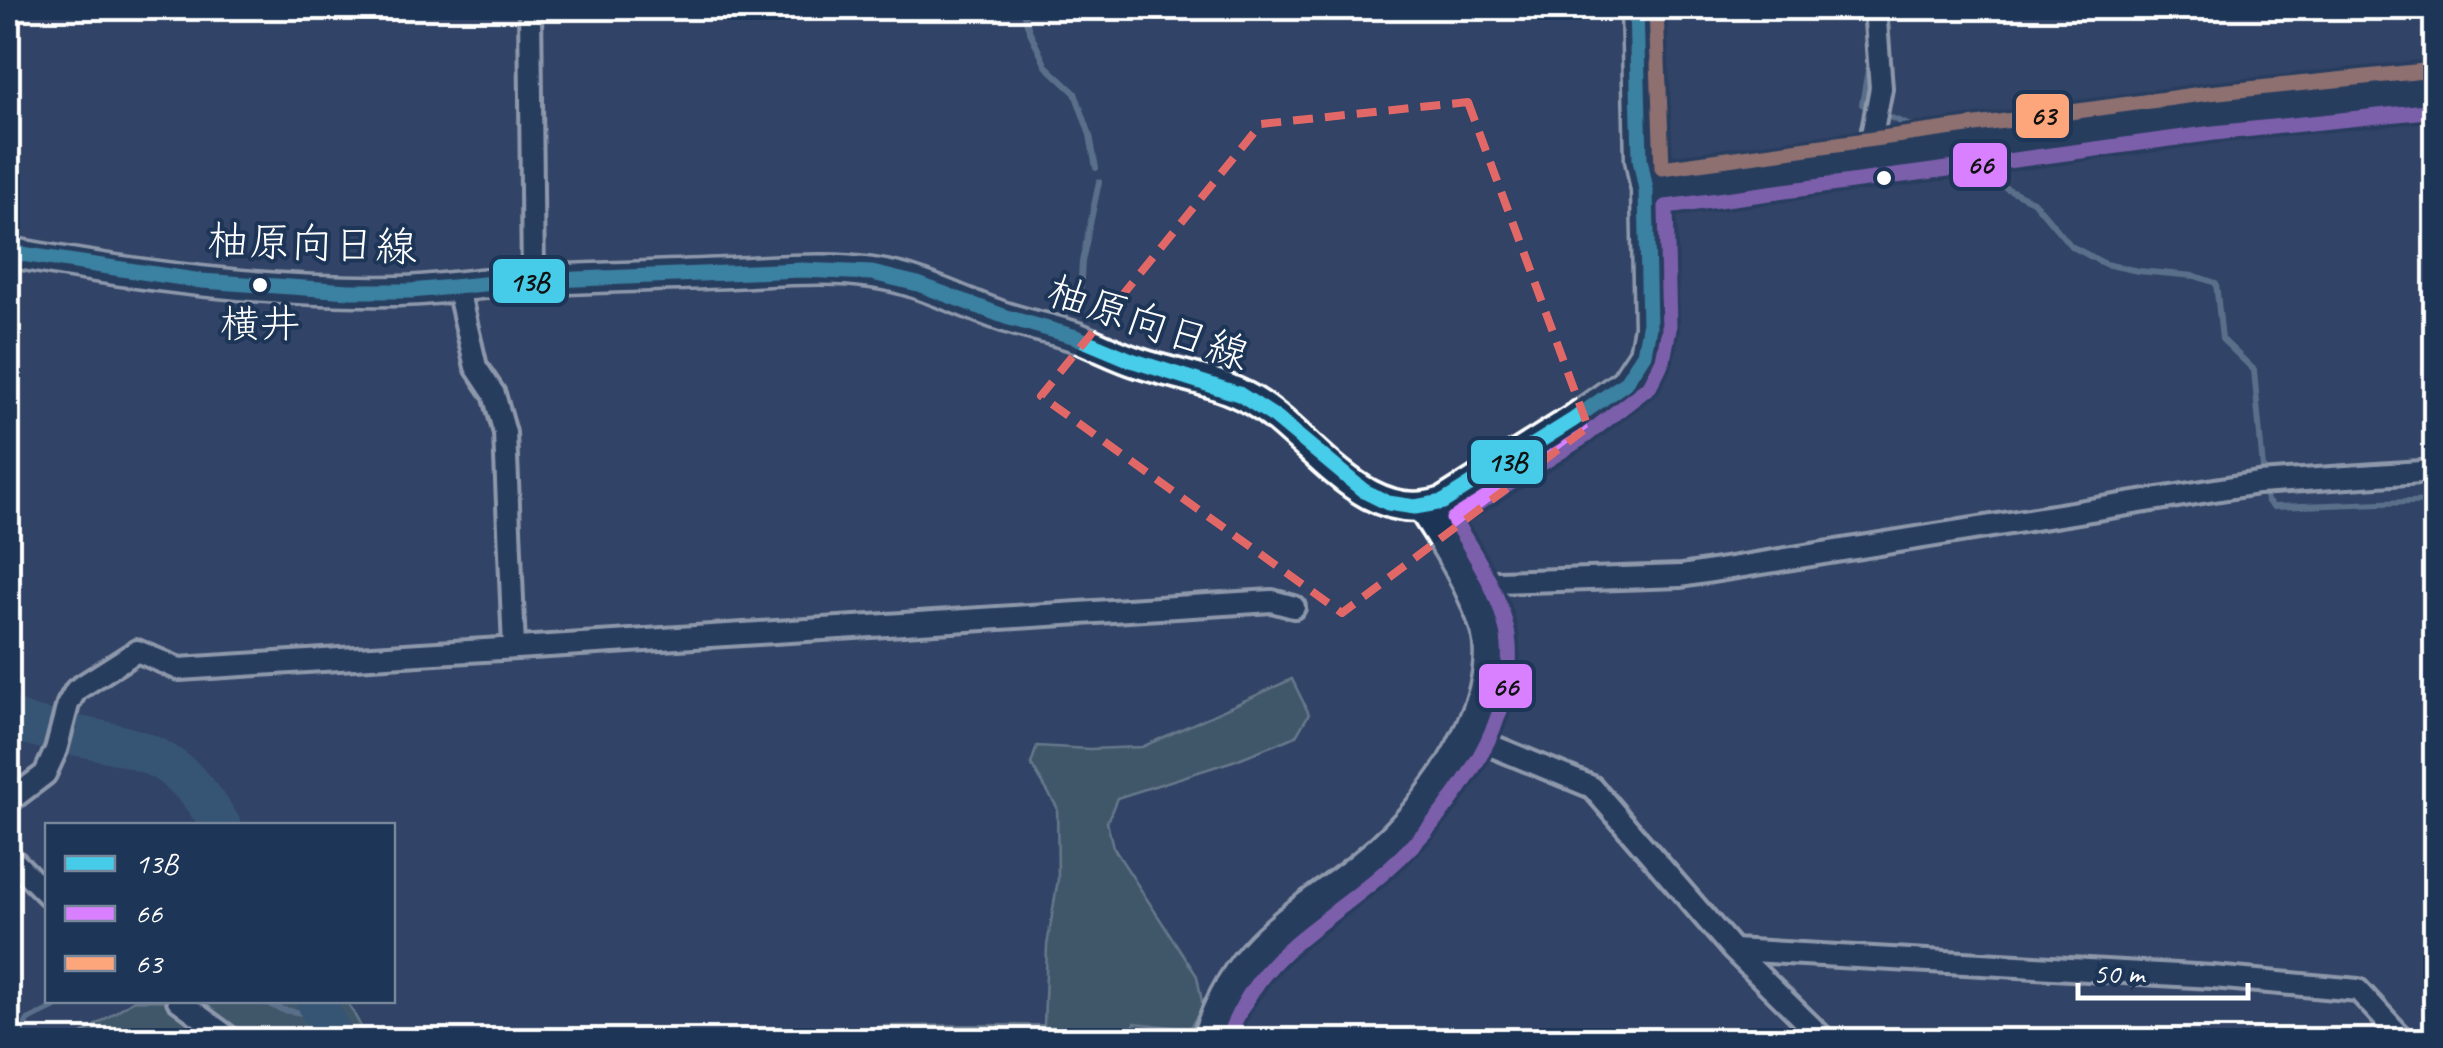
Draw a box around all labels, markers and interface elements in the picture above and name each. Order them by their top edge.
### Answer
line badge: 63 [2014,92,2071,140]
text: 63 [2030,98,2058,133]
line badge: 66 [1951,141,2009,189]
text: 66 [1967,147,1995,182]
unlabelled marker [1874,168,1894,188]
street label: 柚原向日線 [206,214,418,274]
line badge: 13B [491,257,567,305]
text: 13B [509,264,551,299]
street label: 柚原向日線 [1040,264,1256,382]
marker: 横井 [250,275,270,295]
place label: 横井 [220,299,300,349]
line badge: 13B [1469,438,1545,486]
text: 13B [1487,444,1529,479]
line badge: 66 [1477,662,1534,710]
text: 66 [1492,669,1520,704]
legend [45,823,395,1003]
text: 13B [135,844,180,882]
text: 66 [135,894,163,932]
scale bar [2078,938,2248,1000]
text: 63 [135,944,164,982]
text: 50 m [2093,954,2146,992]

